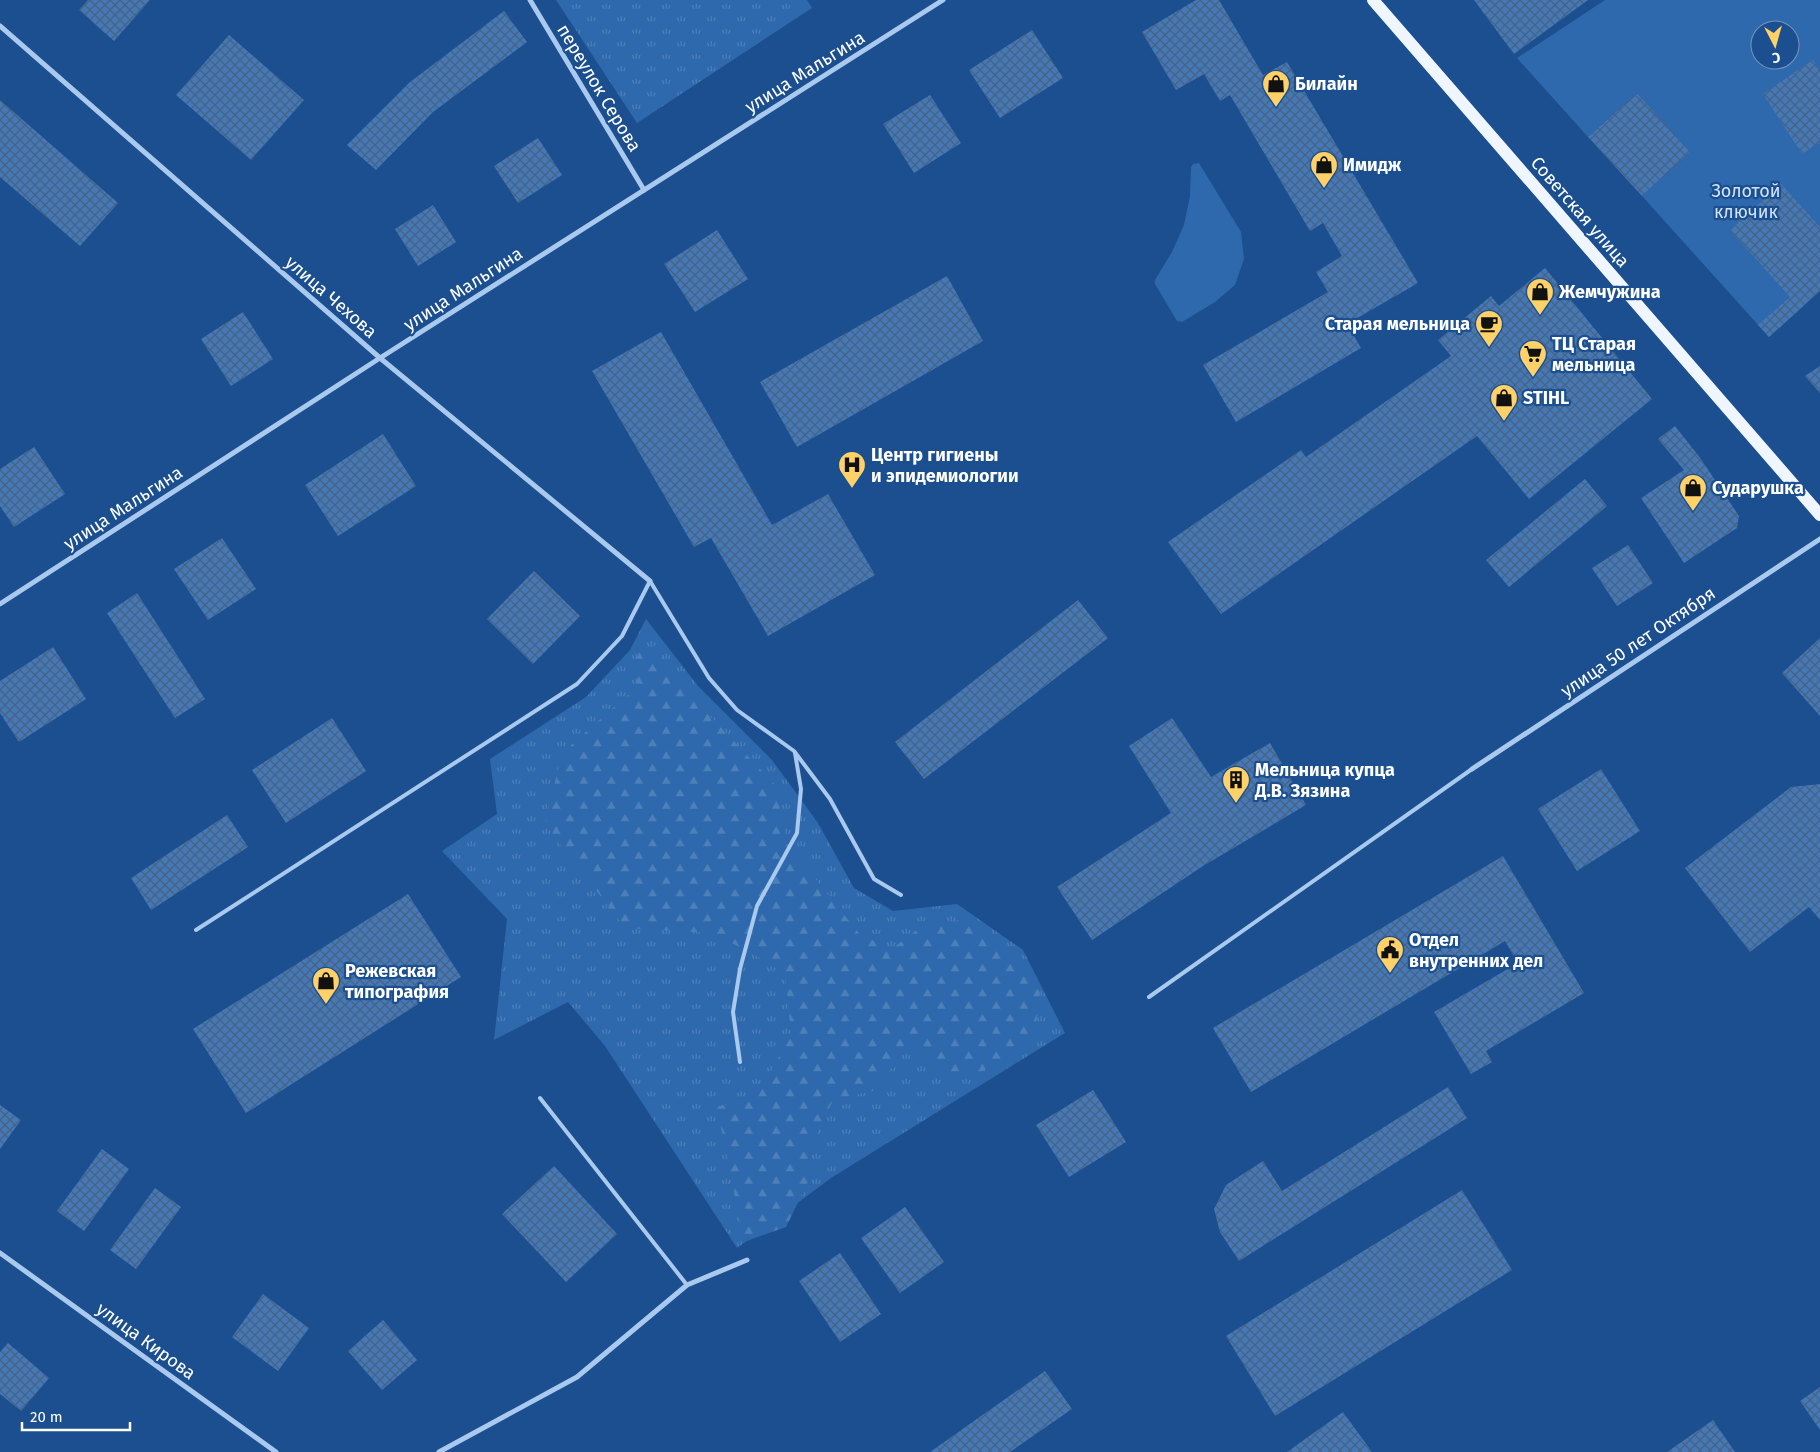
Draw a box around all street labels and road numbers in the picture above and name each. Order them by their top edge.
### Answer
street label: переулок Серова [552,20,646,156]
street label: улица Мальгина [741,26,869,118]
street label: Советская улица [1526,152,1634,272]
street label: улица Мальгина [399,242,527,336]
street label: улица Чехова [281,251,381,343]
street label: улица Мальгина [59,461,187,555]
street label: улица 50 лет Октября [1557,582,1719,702]
street label: улица Кирова [92,1298,200,1384]

